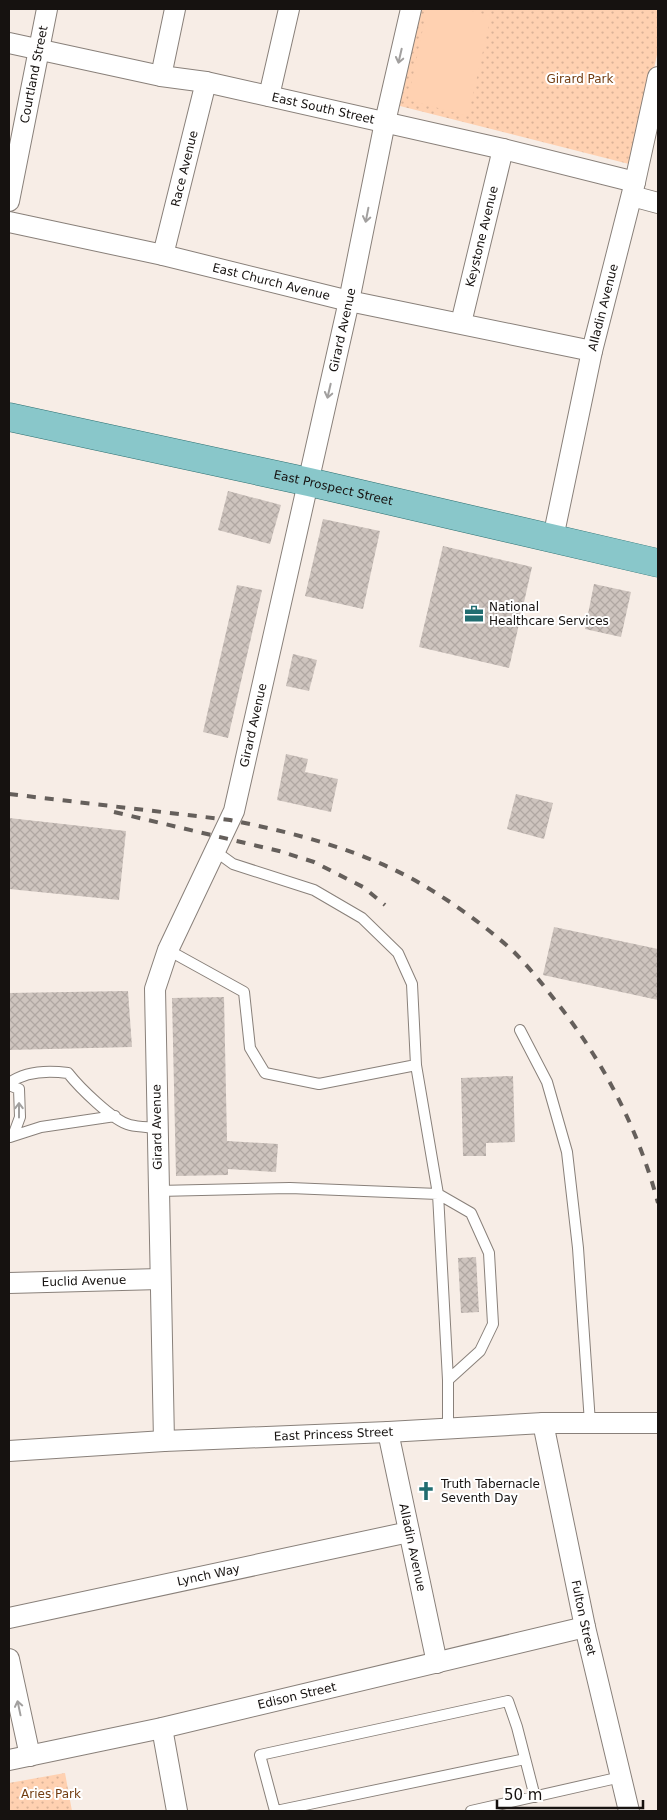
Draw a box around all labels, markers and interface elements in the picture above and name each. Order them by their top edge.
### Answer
street label: Courtland Street [18,24,51,125]
one-way arrow [395,48,404,64]
park label: Girard Park [546,72,614,86]
street label: East South Street [270,90,376,127]
street label: Race Avenue [168,129,201,208]
street label: Keystone Avenue [463,185,501,288]
one-way arrow [361,207,371,223]
street label: East Church Avenue [211,260,332,303]
street label: Alladin Avenue [585,262,621,352]
street label: Girard Avenue [326,287,358,374]
one-way arrow [324,383,333,399]
street label: East Prospect Street [272,468,395,508]
place label: National Healthcare Services [489,600,609,628]
office icon: National Healthcare Services [463,603,485,625]
street label: Girard Avenue [237,682,270,769]
street label: Girard Avenue [149,1084,165,1170]
one-way arrow [14,1102,24,1118]
street label: Euclid Avenue [42,1273,126,1289]
street label: East Princess Street [274,1425,394,1444]
place label: Truth Tabernacle Seventh Day [440,1477,540,1505]
church icon: Truth Tabernacle Seventh Day [415,1480,437,1502]
street label: Alladin Avenue [396,1502,429,1593]
street label: Lynch Way [176,1562,241,1589]
street label: Fulton Street [568,1579,599,1657]
street label: Edison Street [256,1680,338,1712]
one-way arrow [14,1701,24,1717]
scale bar [497,1778,643,1810]
text: 50 m [504,1786,542,1804]
park label: Aries Park [21,1787,81,1801]

